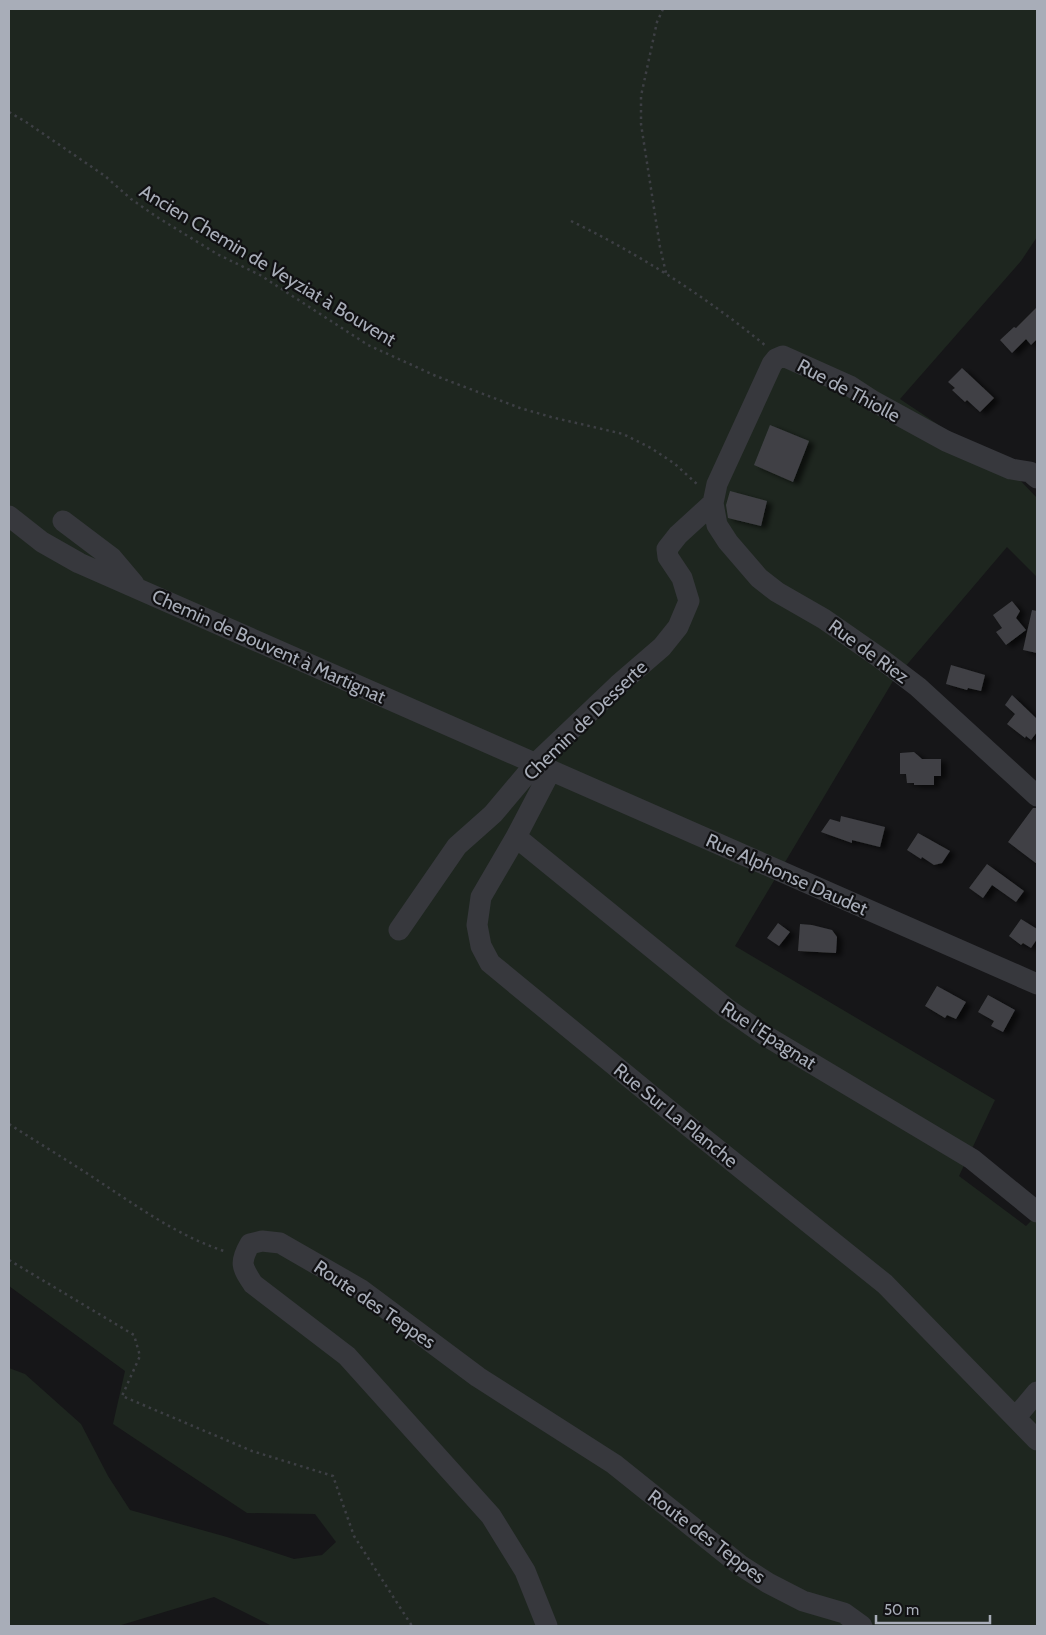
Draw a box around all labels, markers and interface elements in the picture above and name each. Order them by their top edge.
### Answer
street label: Ancien Chemin de Veyziat à Bouvent [136,180,400,351]
street label: Rue de Thiolle [793,354,904,427]
street label: Chemin de Bouvent à Martignat [148,584,390,709]
street label: Rue de Riez [824,615,913,688]
street label: Chemin de Desserte [519,655,652,785]
street label: Rue Alphonse Daudet [702,828,872,921]
street label: Rue l'Epagnat [717,996,821,1075]
street label: Rue Sur La Planche [609,1058,743,1173]
street label: Route des Teppes [310,1255,440,1354]
street label: Route des Teppes [643,1485,770,1588]
scale bar [876,1592,990,1624]
text: 50 m [884,1601,919,1619]

